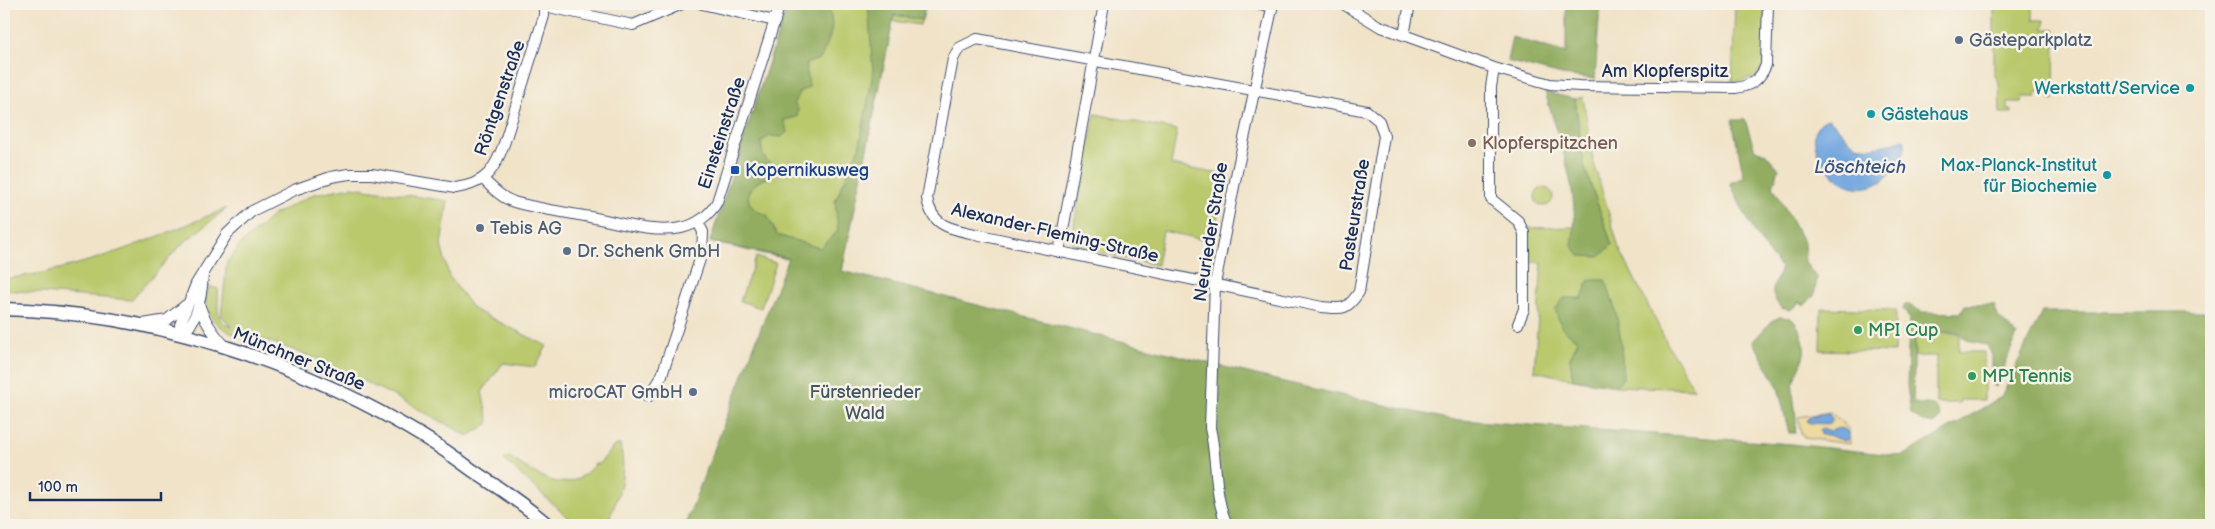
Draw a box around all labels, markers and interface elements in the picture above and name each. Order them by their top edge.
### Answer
place label: Gästeparkplatz [1969,30,2092,51]
marker: Gästeparkplatz [1953,34,1965,46]
street label: Röntgenstraße [470,37,530,159]
street label: Am Klopferspitz [1602,61,1729,82]
street label: Einsteinstraße [694,74,750,192]
place label: Werkstatt/Service [2034,78,2180,99]
marker: Werkstatt/Service [2184,82,2196,94]
place label: Gästehaus [1881,104,1968,125]
marker: Gästehaus [1865,108,1877,120]
place label: Klopferspitzchen [1482,133,1618,154]
marker: Klopferspitzchen [1466,137,1478,149]
place label: Max-Planck-Institut für Biochemie [1940,155,2097,197]
water label: Löschteich [1814,156,1906,179]
street label: Pasteurstraße [1336,157,1374,273]
place label: Kopernikusweg [745,160,869,181]
street label: Neurieder Straße [1190,160,1232,303]
marker: Kopernikusweg [729,164,741,176]
marker: Max-Planck-Institut für Biochemie [2101,169,2113,181]
street label: Alexander-Fleming-Straße [949,199,1161,267]
place label: Tebis AG [490,218,562,239]
marker: Tebis AG [474,222,486,234]
place label: Dr. Schenk GmbH [577,241,720,262]
marker: Dr. Schenk GmbH [561,245,573,257]
place label: MPI Cup [1868,320,1939,341]
street label: Münchner Straße [230,323,368,395]
marker: MPI Cup [1852,324,1864,336]
place label: MPI Tennis [1982,366,2072,387]
marker: MPI Tennis [1966,370,1978,382]
place label: microCAT GmbH [549,382,683,403]
park label: Fürstenrieder Wald [810,382,921,424]
marker: microCAT GmbH [687,386,699,398]
scale bar [30,469,161,501]
text: 100 m [38,478,78,497]

